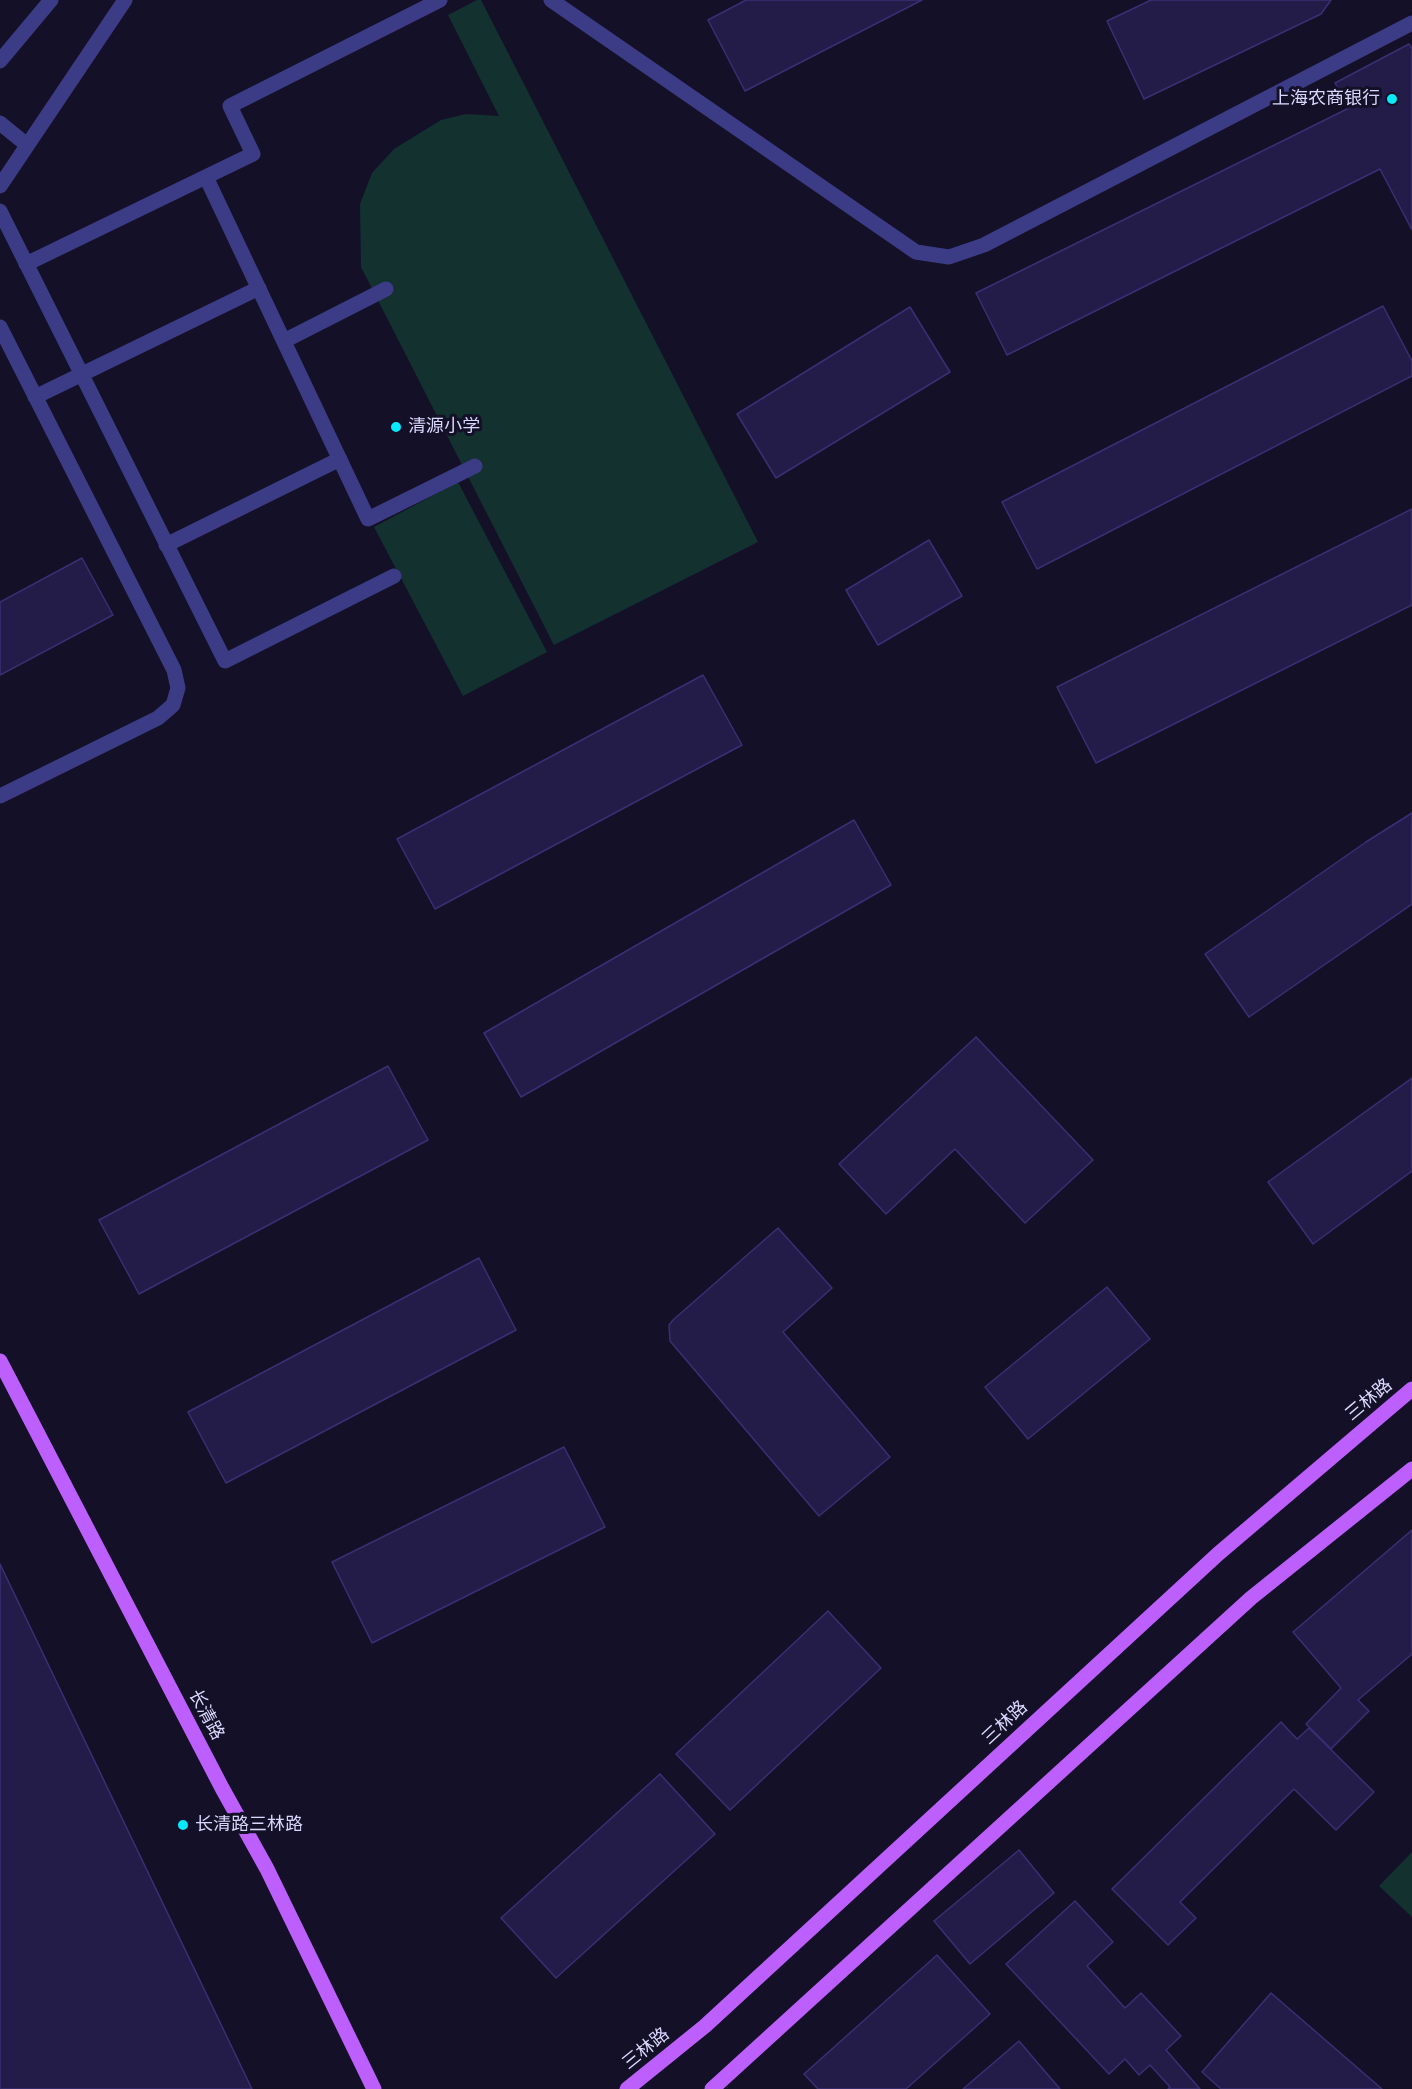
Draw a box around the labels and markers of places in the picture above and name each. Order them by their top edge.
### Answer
place label: 上海农商银行 [1272,88,1380,110]
marker: 上海农商银行 [1385,92,1399,106]
place label: 清源小学 [408,416,480,438]
marker: 清源小学 [389,420,403,434]
place label: 长清路三林路 [195,1814,303,1836]
marker: 长清路三林路 [176,1818,190,1832]

